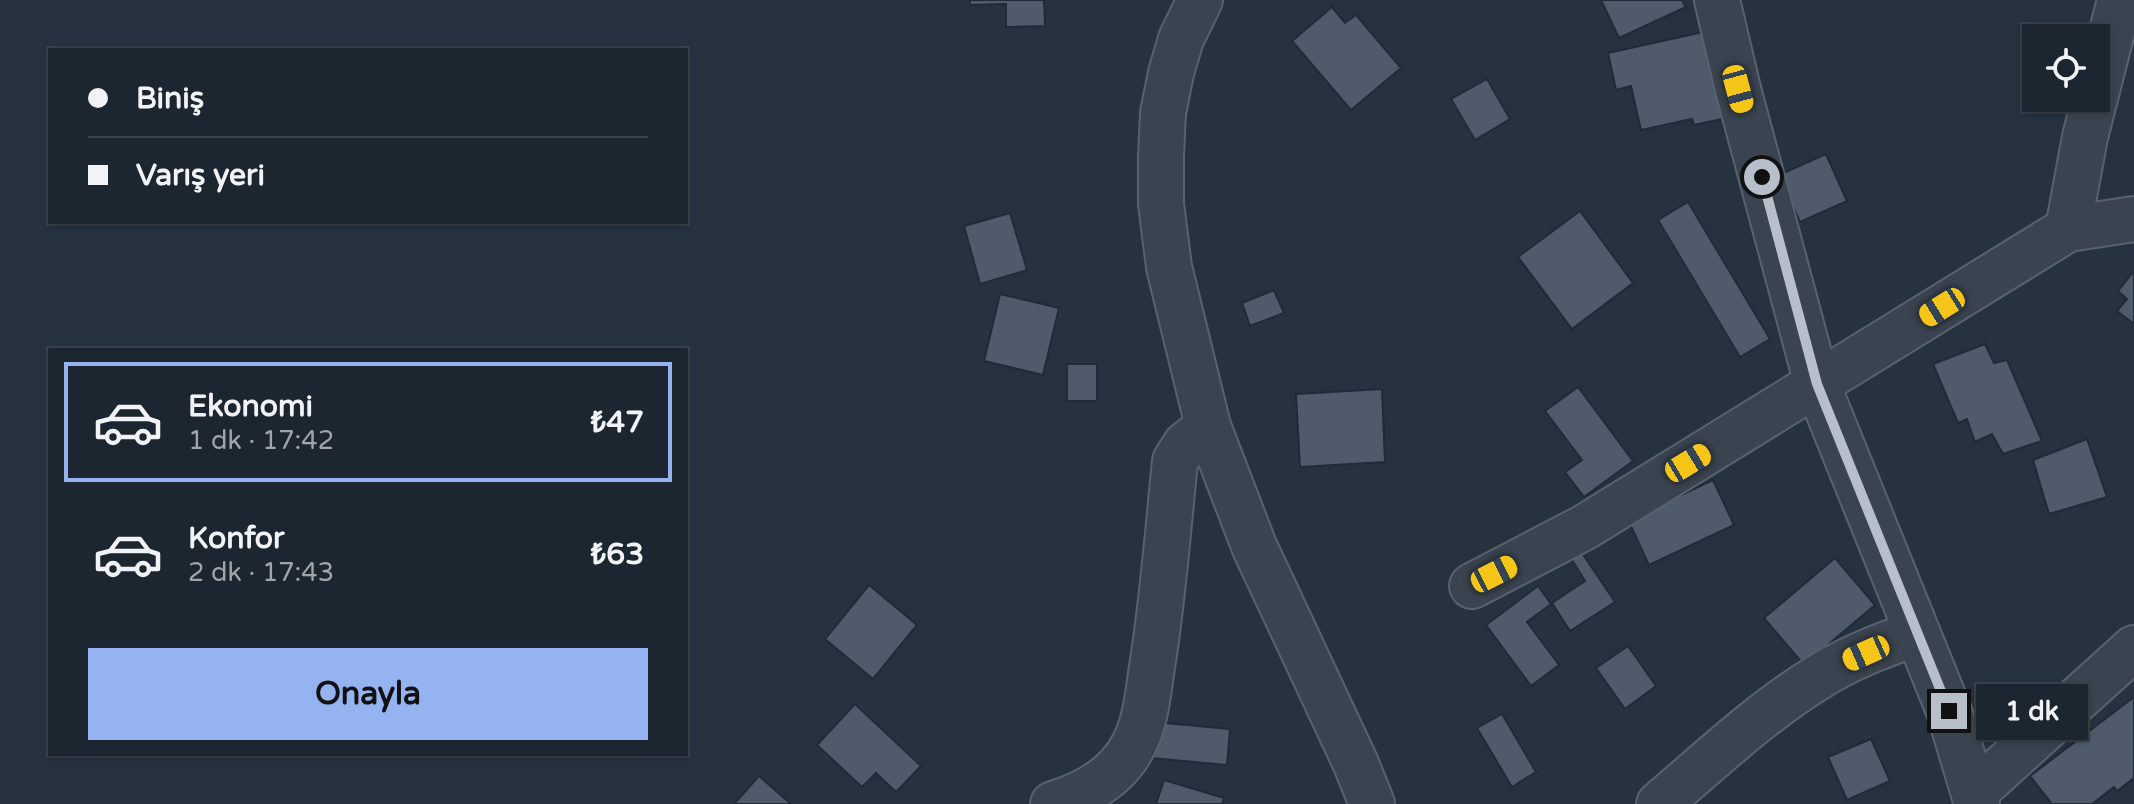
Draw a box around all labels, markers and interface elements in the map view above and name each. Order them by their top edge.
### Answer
map controls [2022,24,2110,112]
button: locate [2022,24,2110,112]
car [1720,63,1756,115]
text: Biniş [136,80,204,117]
text: Varış yeri [136,157,265,194]
route start [1744,159,1780,195]
car [1915,284,1969,330]
icon: car [92,386,164,458]
text: Ekonomi [188,388,313,425]
text: ₺47 [590,404,644,441]
text: 1 dk · 17:42 [188,425,334,456]
car [1661,440,1715,486]
icon: car [92,518,164,590]
text: Konfor [188,520,285,557]
text: ₺63 [590,536,644,573]
car [1467,552,1521,596]
text: 2 dk · 17:43 [188,557,334,588]
car [1839,632,1893,674]
button: Onayla [88,648,648,740]
callout: 1 dk [1977,683,2089,739]
route end [1931,693,1967,729]
text: 1 dk [2005,696,2059,727]

